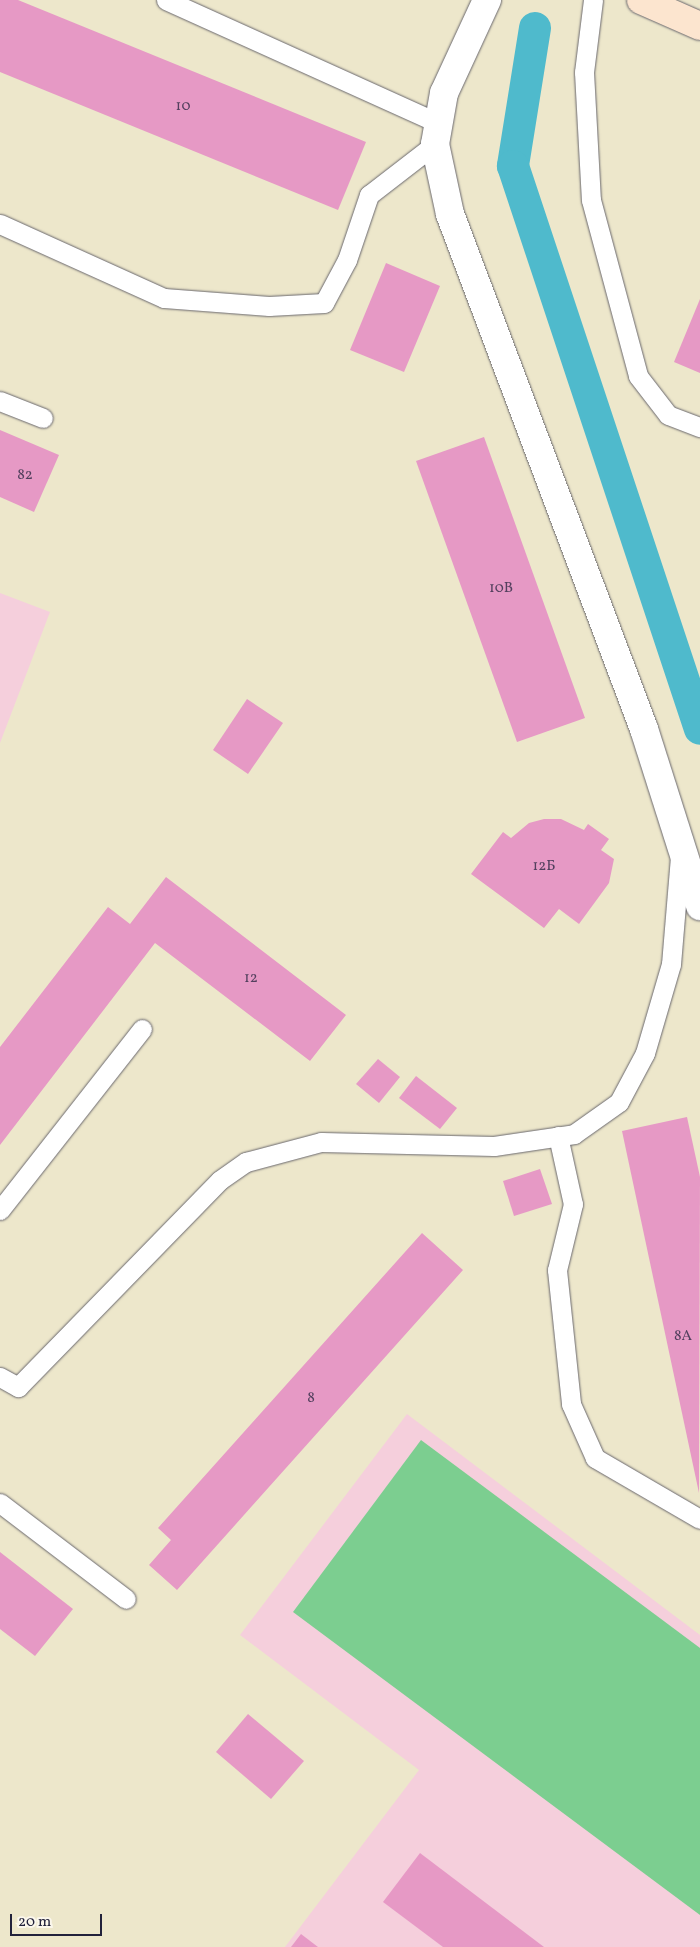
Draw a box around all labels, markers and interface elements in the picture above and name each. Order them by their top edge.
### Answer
house number: 10 [176,98,190,116]
house number: 82 [17,467,33,485]
house number: 10В [489,580,513,598]
house number: 12Б [532,858,556,876]
house number: 12 [244,970,258,988]
house number: 8А [674,1328,692,1346]
house number: 8 [307,1390,315,1408]
scale bar [12,1904,105,1936]
text: 20 m [18,1912,51,1933]

